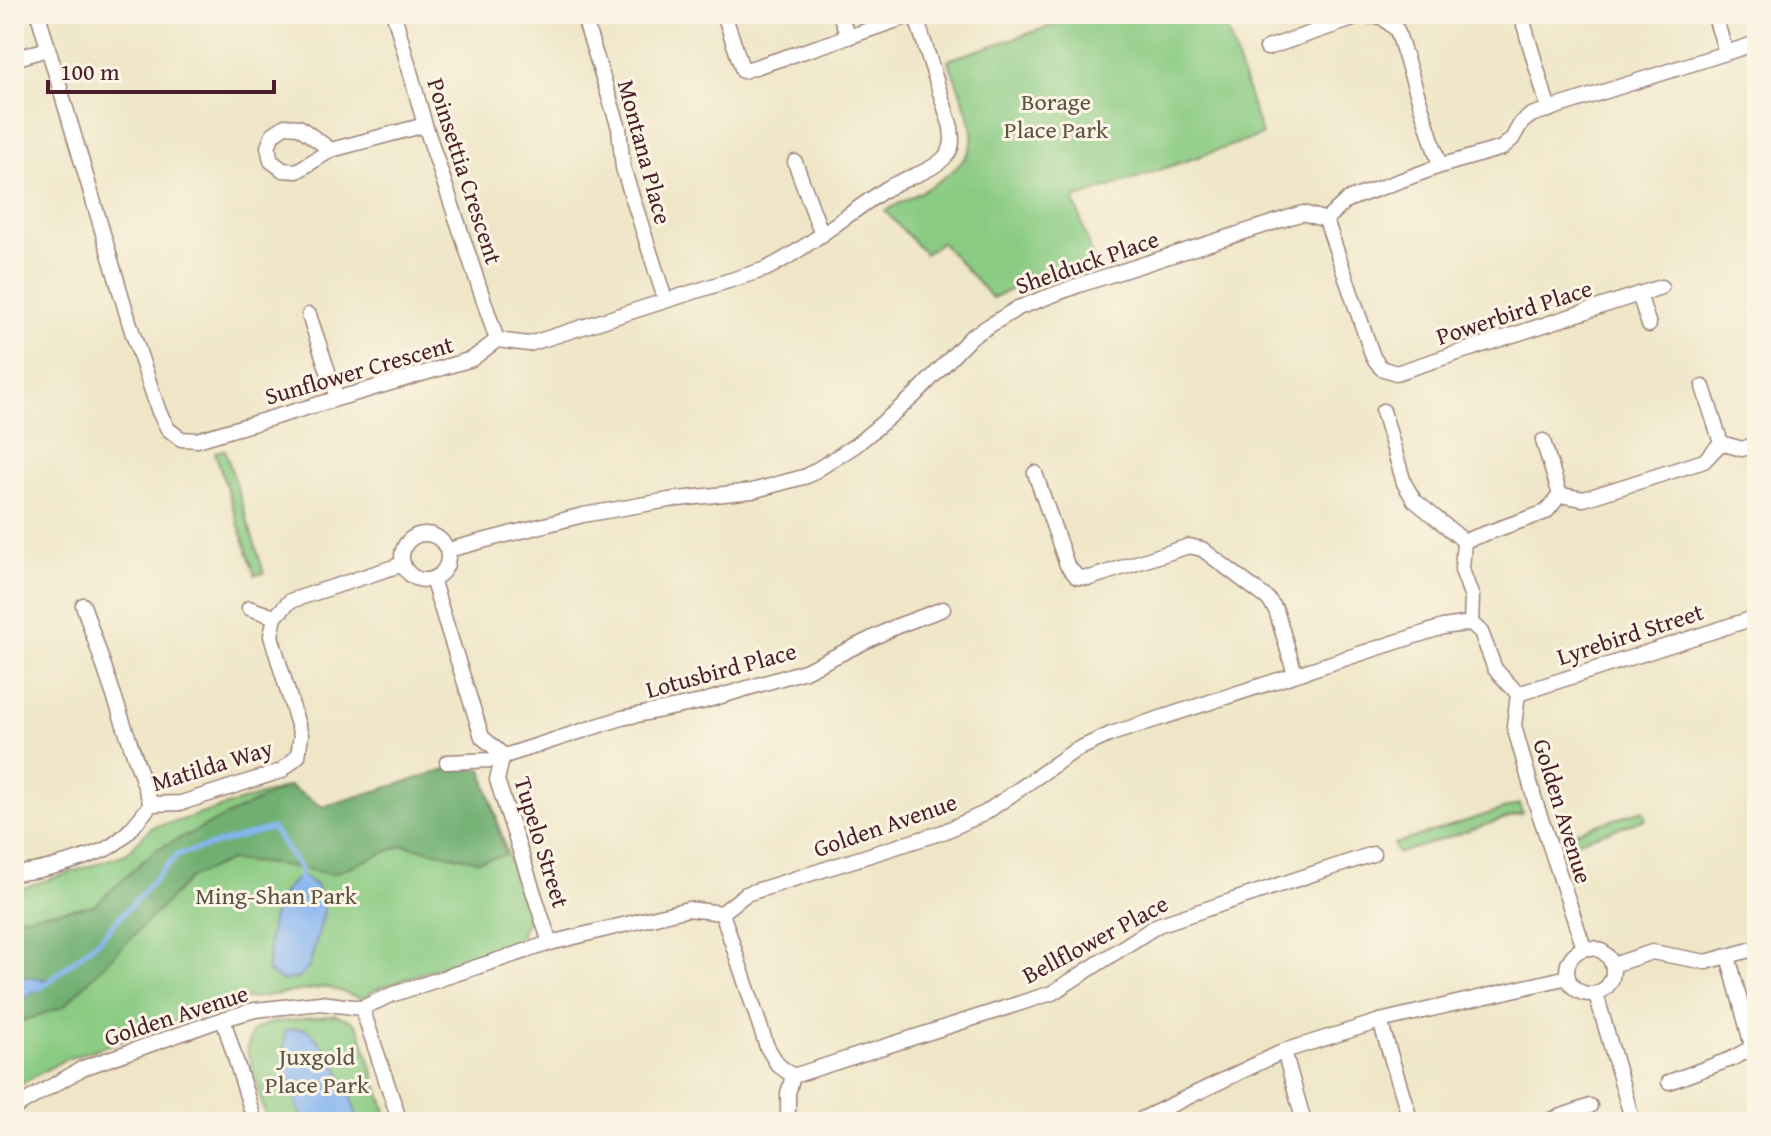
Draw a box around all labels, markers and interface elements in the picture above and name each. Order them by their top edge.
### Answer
scale bar [48,44,274,94]
text: 100 m [60,54,120,89]
street label: Poinsettia Crescent [418,73,512,269]
street label: Montana Place [609,76,681,228]
park label: Borage Place Park [1004,84,1109,147]
street label: Shelduck Place [1011,221,1163,303]
street label: Powerbird Place [1431,270,1597,354]
street label: Sunflower Crescent [261,326,458,414]
street label: Lyrebird Street [1552,594,1708,674]
street label: Lotusbird Place [642,633,800,707]
street label: Matilda Way [147,730,277,800]
street label: Golden Avenue [1524,734,1602,888]
street label: Tupelo Street [505,772,579,912]
street label: Golden Avenue [809,784,961,866]
park label: Ming-Shan Park [195,878,358,913]
street label: Bellflower Place [1016,886,1174,992]
street label: Golden Avenue [99,975,253,1055]
park label: Juxgold Place Park [265,1039,370,1102]

